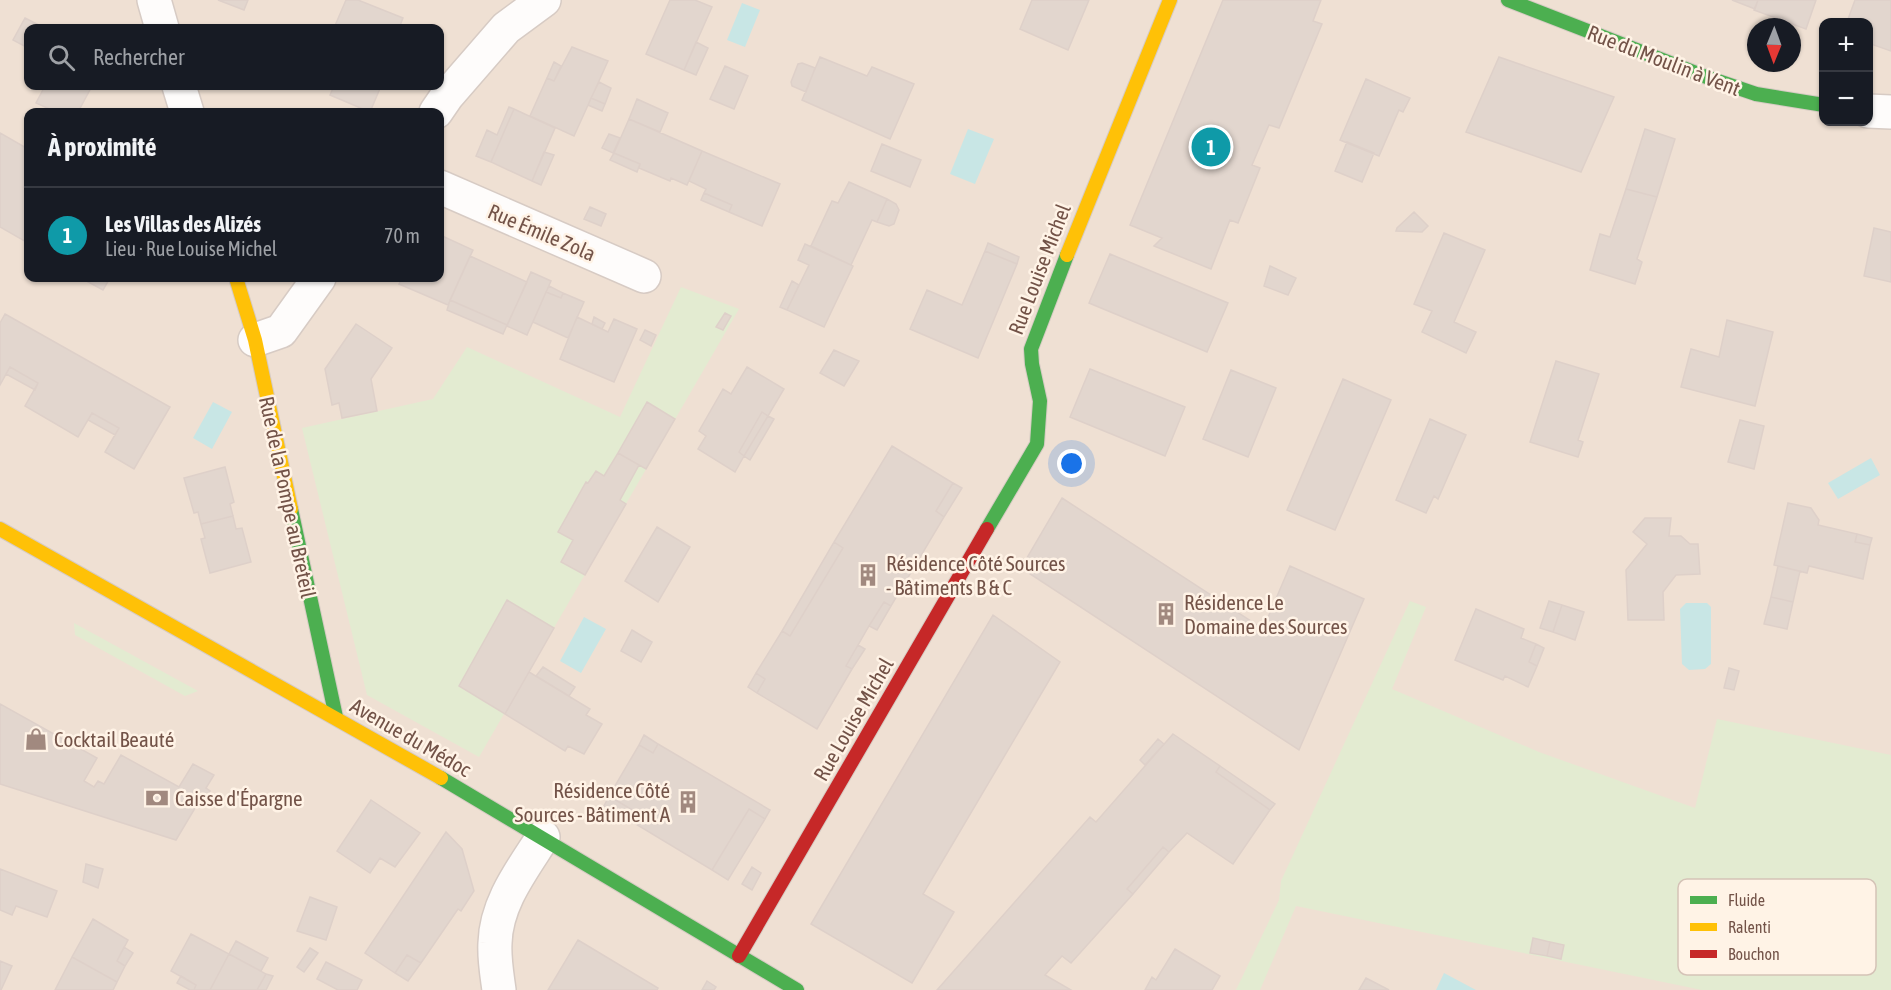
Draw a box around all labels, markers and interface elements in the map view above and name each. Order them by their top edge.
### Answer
north arrow [1747,18,1801,72]
map controls [1819,18,1873,126]
button: + [1819,18,1873,72]
street label: Rue du Moulin à Vent [1584,20,1744,100]
search box [24,24,444,90]
icon: search [45,41,78,74]
text: Rechercher [93,44,184,70]
button: − [1819,72,1873,126]
pin: 1 [1192,124,1230,170]
text: À proximité [48,132,156,162]
street label: Rue Émile Zola [485,199,599,265]
street label: Rue Louise Michel [1003,200,1075,338]
text: Les Villas des Alizés [105,211,261,237]
text: 1 [63,224,72,247]
text: 70 m [384,224,420,247]
text: Lieu · Rue Louise Michel [105,237,277,260]
street label: Rue de la Pompe au Breteil [255,394,321,600]
your location [1057,449,1086,478]
place label: Résidence Côté Sources - Bâtiments B & C [886,551,1065,599]
building icon: Résidence Côté Sources - Bâtiments B & C [855,562,881,588]
place label: Résidence Le Domaine des Sources [1184,590,1347,638]
building icon: Résidence Le Domaine des Sources [1153,601,1179,627]
street label: Rue Louise Michel [808,653,898,785]
street label: Avenue du Médoc [347,693,476,781]
shop icon: Cocktail Beauté [23,726,49,752]
place label: Cocktail Beauté [54,727,174,751]
place label: Résidence Côté Sources - Bâtiment A [515,778,671,826]
bank icon: Caisse d'Épargne [144,785,170,811]
place label: Caisse d'Épargne [175,786,303,810]
building icon: Résidence Côté Sources - Bâtiment A [675,789,701,815]
legend [1678,879,1876,975]
text: Fluide [1728,891,1765,909]
text: Ralenti [1728,918,1771,936]
text: Bouchon [1728,945,1780,963]

